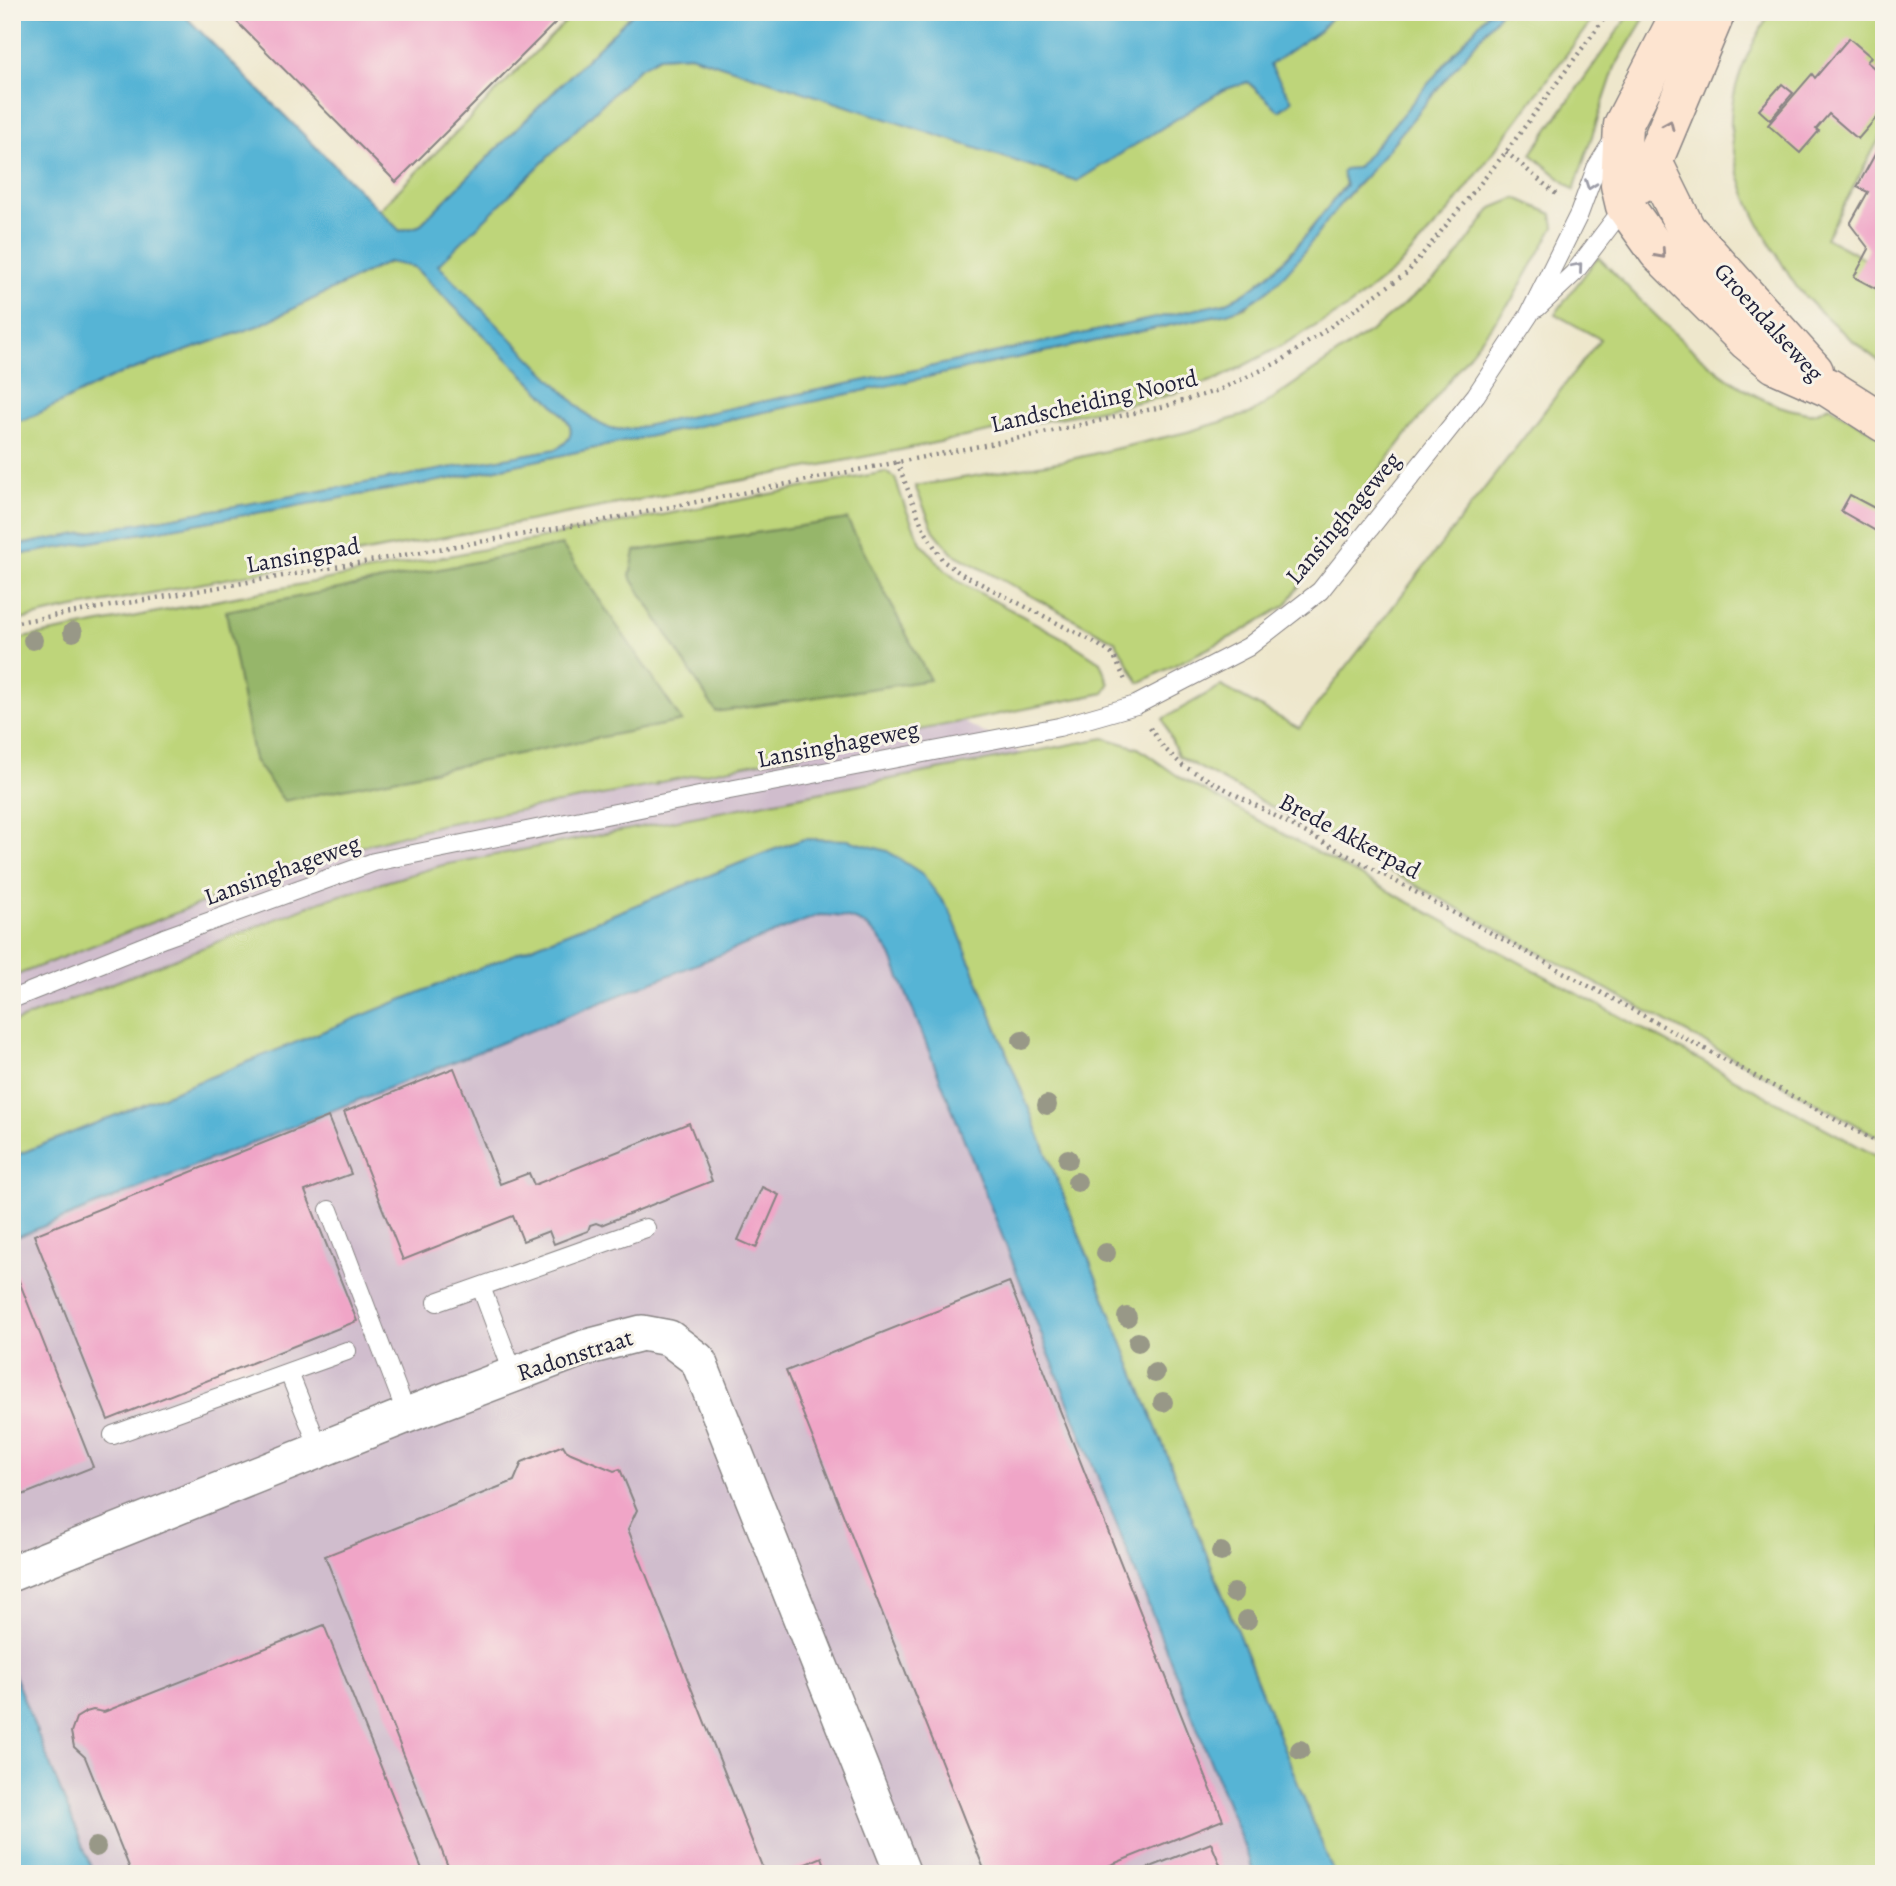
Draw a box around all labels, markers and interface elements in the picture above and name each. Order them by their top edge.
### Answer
one-way arrow [1660,120,1674,132]
one-way arrow [1584,178,1598,190]
one-way arrow [1652,246,1665,259]
street label: Groendalseweg [1707,256,1831,388]
one-way arrow [1570,263,1582,276]
street label: Landscheiding Noord [987,362,1201,440]
street label: Lansinghageweg [1278,445,1408,591]
street label: Lansingpad [244,529,362,581]
street label: Lansinghageweg [754,713,922,775]
street label: Brede Akkerpad [1274,785,1426,887]
street label: Lansinghageweg [199,827,365,913]
street label: Radonstraat [513,1321,637,1389]

